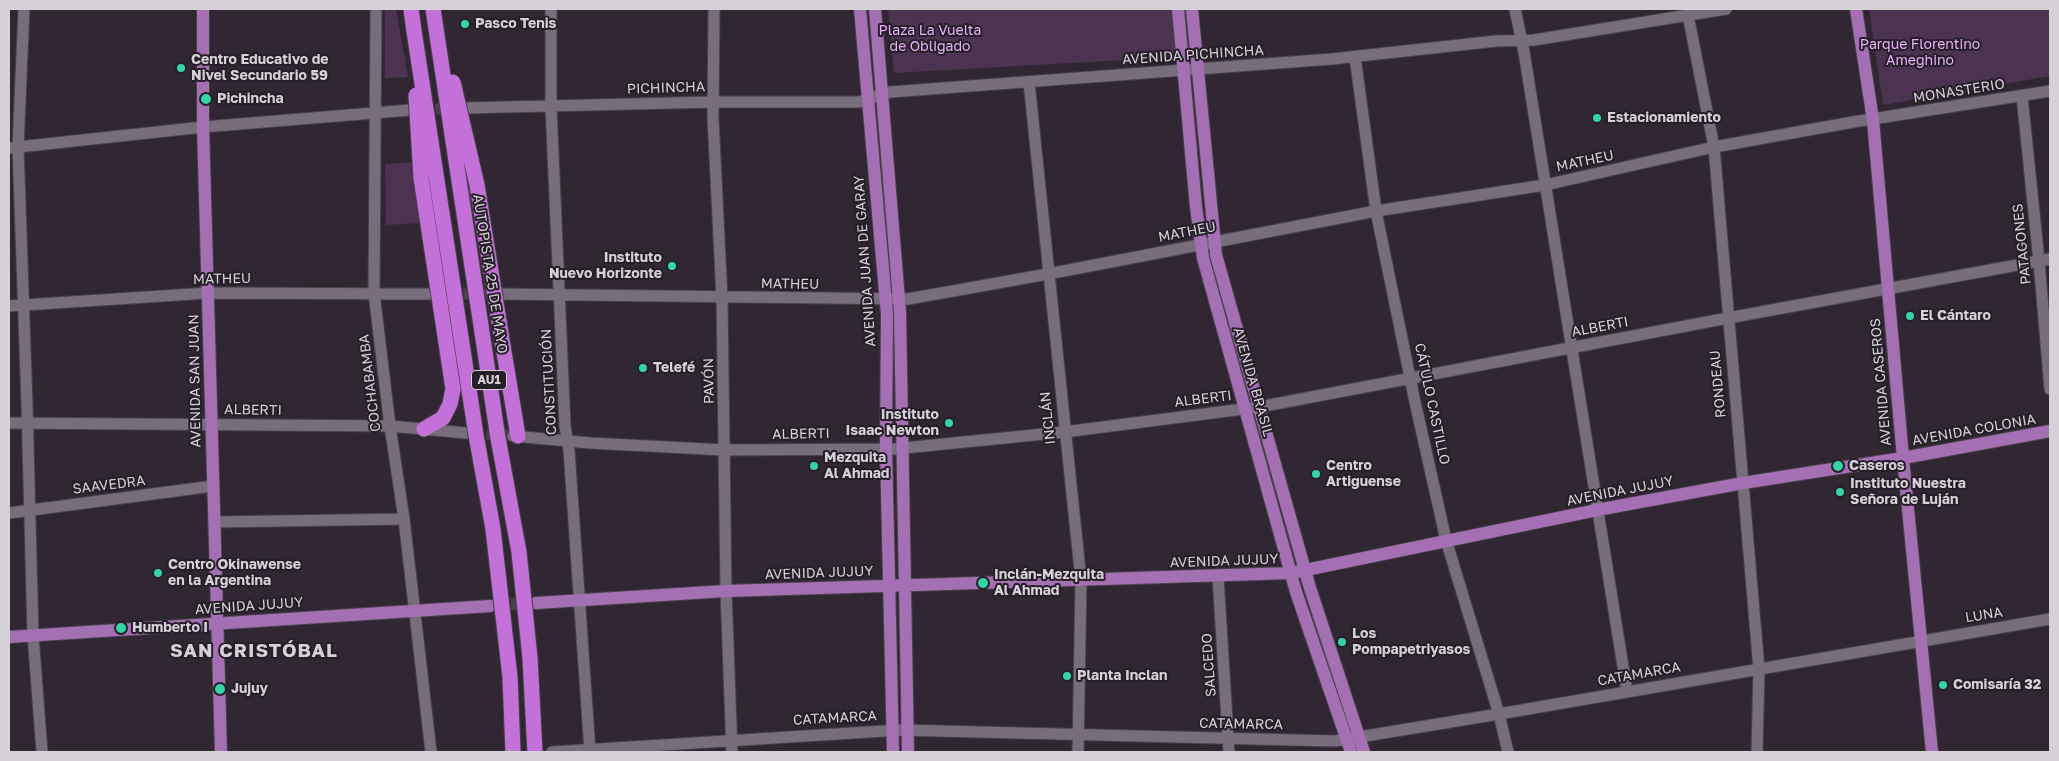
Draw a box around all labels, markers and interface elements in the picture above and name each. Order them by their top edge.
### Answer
place label: Pasco Tenis [475,16,556,32]
marker: Pasco Tenis [459,18,471,30]
park label: Plaza La Vuelta de Obligado [879,23,981,56]
park label: Parque Florentino Ameghino [1860,37,1980,70]
street label: AVENIDA PICHINCHA [1122,42,1264,68]
place label: Centro Educativo de Nivel Secundario 59 [191,52,329,84]
marker: Centro Educativo de Nivel Secundario 59 [175,62,187,74]
street label: MONASTERIO [1912,75,2006,107]
street label: PICHINCHA [627,78,705,98]
place label: Pichincha [217,91,284,107]
marker: Pichincha [199,92,213,106]
place label: Estacionamiento [1607,110,1721,126]
marker: Estacionamiento [1591,112,1603,124]
street label: MATHEU [1555,147,1615,175]
street label: AVENIDA JUAN DE GARAY [851,175,879,347]
street label: AUTOPISTA 25 DE MAYO [469,193,511,355]
street label: PATAGONES [2009,203,2035,285]
street label: MATHEU [1157,218,1217,246]
place label: Instituto Nuevo Horizonte [549,250,662,282]
marker: Instituto Nuevo Horizonte [666,260,678,272]
street label: MATHEU [193,270,251,288]
street label: MATHEU [761,275,819,293]
place label: El Cántaro [1920,308,1991,324]
marker: El Cántaro [1904,310,1916,322]
street label: ALBERTI [1570,313,1630,341]
street label: AVENIDA SAN JUAN [185,314,205,448]
street label: AVENIDA CASEROS [1867,317,1895,447]
street label: AVENIDA BRASIL [1229,325,1277,439]
street label: CONSTITUCIÓN [538,329,560,435]
street label: COCHABAMBA [356,333,384,433]
street label: CÁTULO CASTILLO [1411,342,1453,466]
street label: RONDEAU [1707,349,1729,419]
street label: PAVÓN [700,358,718,404]
place label: Telefé [653,360,695,376]
marker: Telefé [637,362,649,374]
road number: AU1 [472,370,506,390]
street label: ALBERTI [1173,387,1233,411]
street label: INCLÁN [1037,391,1059,445]
street label: ALBERTI [224,401,282,419]
place label: Instituto Isaac Newton [845,407,939,440]
street label: AVENIDA COLONIA [1911,411,2037,449]
marker: Instituto Isaac Newton [943,417,955,429]
street label: ALBERTI [772,425,830,443]
place label: Mezquita Al Ahmad [824,450,889,482]
place label: Centro Artiguense [1326,458,1401,491]
place label: Caseros [1849,458,1905,474]
marker: Caseros [1831,459,1845,473]
marker: Mezquita Al Ahmad [808,460,820,472]
marker: Centro Artiguense [1310,468,1322,480]
street label: SAAVEDRA [72,472,146,498]
street label: AVENIDA JUJUY [1565,472,1675,510]
place label: Instituto Nuestra Señora de Luján [1850,476,1966,508]
marker: Instituto Nuestra Señora de Luján [1834,486,1846,498]
street label: AVENIDA JUJUY [1170,551,1278,571]
place label: Centro Okinawense en la Argentina [168,557,301,590]
street label: AVENIDA JUJUY [765,563,873,583]
marker: Centro Okinawense en la Argentina [152,567,164,579]
place label: Inclán-Mezquita Al Ahmad [994,567,1104,600]
marker: Inclán-Mezquita Al Ahmad [976,576,990,590]
street label: AVENIDA JUJUY [194,594,304,618]
street label: LUNA [1964,604,2004,626]
place label: Humberto I [132,620,208,636]
marker: Humberto I [114,621,128,635]
place label: Los Pompapetriyasos [1352,626,1470,658]
street label: SALCEDO [1198,633,1220,697]
marker: Los Pompapetriyasos [1336,636,1348,648]
district label: SAN CRISTÓBAL [168,640,340,662]
street label: CATAMARCA [1596,658,1682,690]
place label: Planta Inclan [1077,668,1167,684]
marker: Planta Inclan [1061,670,1073,682]
place label: Comisaría 32 [1953,677,2041,693]
marker: Comisaría 32 [1937,679,1949,691]
place label: Jujuy [231,681,268,697]
marker: Jujuy [213,682,227,696]
street label: CATAMARCA [793,707,877,729]
street label: CATAMARCA [1199,715,1283,733]

